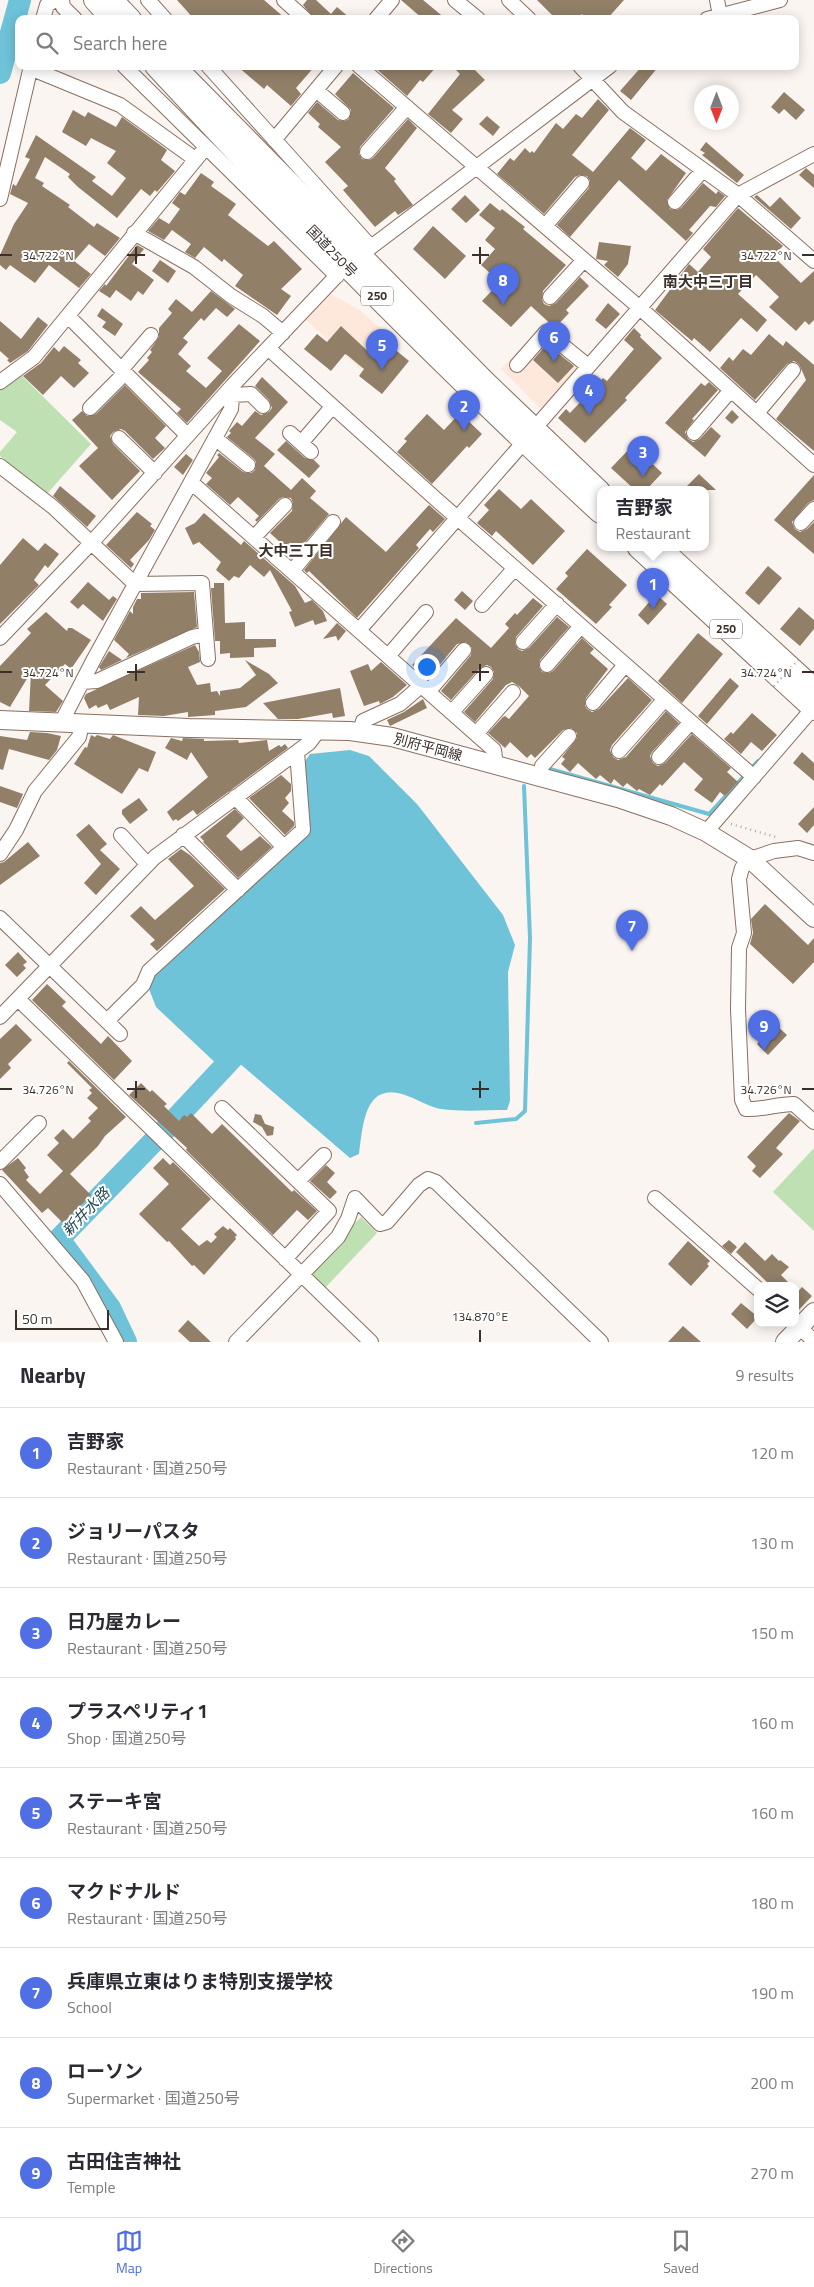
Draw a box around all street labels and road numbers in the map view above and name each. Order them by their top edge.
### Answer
street label: 国道250号 [302,220,363,282]
road number: 250 [361,286,393,306]
road number: 250 [710,620,742,638]
street label: 別府平岡線 [392,727,465,766]

